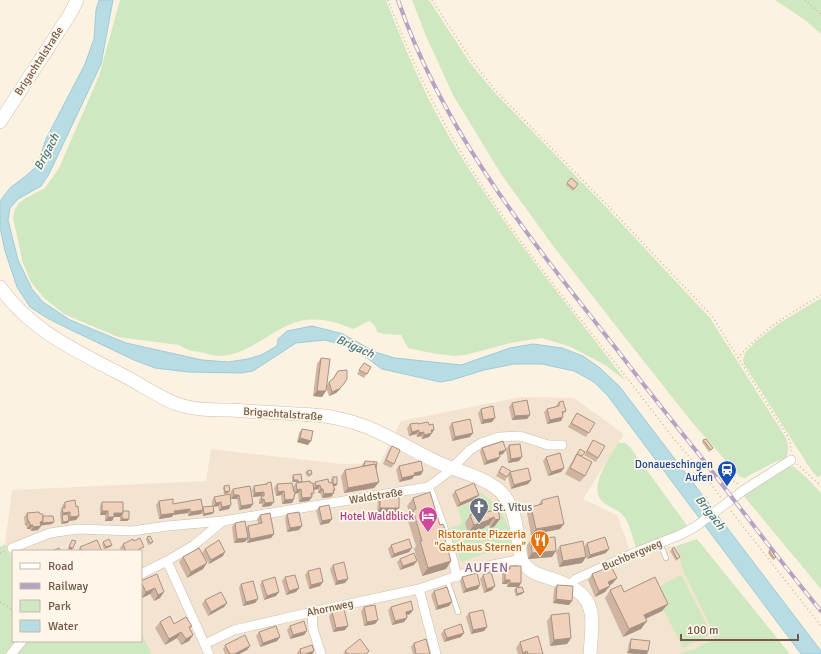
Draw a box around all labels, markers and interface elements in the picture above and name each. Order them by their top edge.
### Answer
street label: Brigachtalstraße [12,24,66,98]
water label: Brigach [31,131,63,173]
water label: Brigach [334,332,377,362]
street label: Brigachtalstraße [243,405,323,423]
place label: Donaueschingen Aufen [635,458,713,484]
station icon: Donaueschingen Aufen [716,459,738,487]
street label: Waldstraße [348,485,404,507]
water label: Brigach [692,493,728,534]
church icon: St. Vitus [468,496,490,524]
place label: St. Vitus [493,501,532,514]
hotel icon: Hotel Waldblick [417,505,439,533]
place label: Hotel Waldblick [340,510,414,523]
place label: Ristorante Pizzeria "Gasthaus Sternen" [434,528,526,554]
restaurant icon: Ristorante Pizzeria "Gasthaus Sternen" [529,529,551,557]
street label: Buchbergweg [600,536,664,573]
legend [12,550,142,642]
text: Road [48,559,74,574]
district label: AUFEN [465,560,509,576]
text: Railway [48,579,88,594]
street label: Ahornweg [305,597,355,619]
text: Park [48,599,71,614]
scale bar [681,616,798,642]
text: Water [48,619,79,634]
text: 100 m [687,623,719,638]

